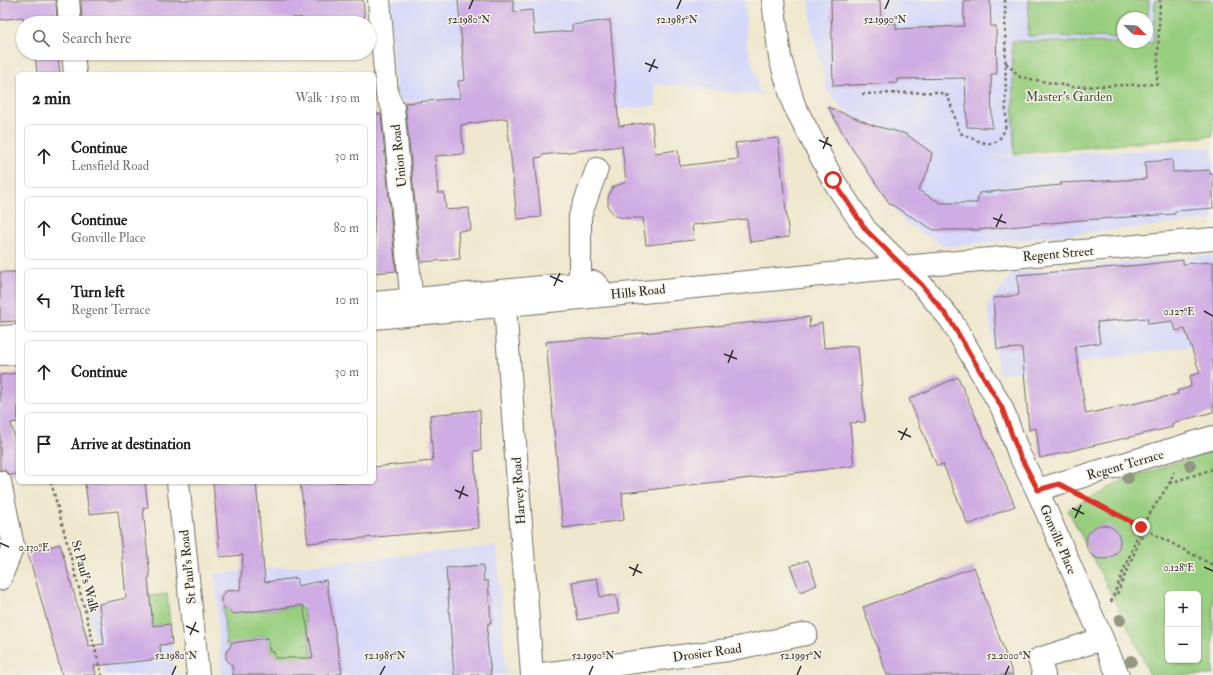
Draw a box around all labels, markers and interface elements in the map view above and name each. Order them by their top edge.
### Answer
north arrow [1117,12,1153,48]
text: 52.1980°N [448,14,490,26]
text: 52.1985°N [656,14,698,26]
text: 52.1990°N [864,14,906,26]
search box [16,16,376,60]
icon: search [30,27,52,49]
text: Search here [62,29,131,48]
text: 2 min [32,88,71,109]
park label: Master's Garden [1026,89,1113,105]
text: Walk · 150 m [295,90,360,106]
street label: Union Road [388,123,410,188]
text: Continue [71,139,127,158]
icon: ahead [33,145,55,167]
text: 30 m [335,148,359,164]
text: Lensfield Road [71,158,149,174]
route start [824,171,842,189]
text: Continue [71,211,127,230]
icon: ahead [33,217,55,239]
text: 80 m [333,220,359,236]
text: Gonville Place [71,230,146,246]
street label: Regent Street [1022,243,1094,265]
street label: Hills Road [610,281,667,303]
text: Turn left [71,283,125,302]
icon: left [33,289,55,311]
text: 10 m [335,292,359,308]
text: Regent Terrace [71,302,150,318]
text: 0.127°E [1164,306,1195,318]
icon: ahead [33,361,55,383]
text: Continue [71,363,127,382]
text: 30 m [335,364,359,380]
icon: arrive [33,433,55,455]
text: Arrive at destination [71,435,191,454]
street label: Regent Terrace [1085,446,1166,484]
street label: Harvey Road [509,456,530,525]
street label: Gonville Place [1036,502,1080,577]
route end [1132,518,1150,536]
street label: St Paul's Road [176,528,200,605]
street label: St Paul's Walk [68,538,103,615]
text: 0.130°E [19,542,49,554]
text: 0.128°E [1163,562,1195,574]
map controls [1165,591,1201,663]
button: + [1165,591,1201,627]
button: − [1165,627,1201,663]
street label: Drosier Road [672,640,743,666]
text: 52.1980°N [155,650,197,662]
text: 52.1985°N [364,650,406,662]
text: 52.1990°N [572,650,614,662]
text: 52.1995°N [780,650,822,662]
text: 52.2000°N [987,650,1031,662]

